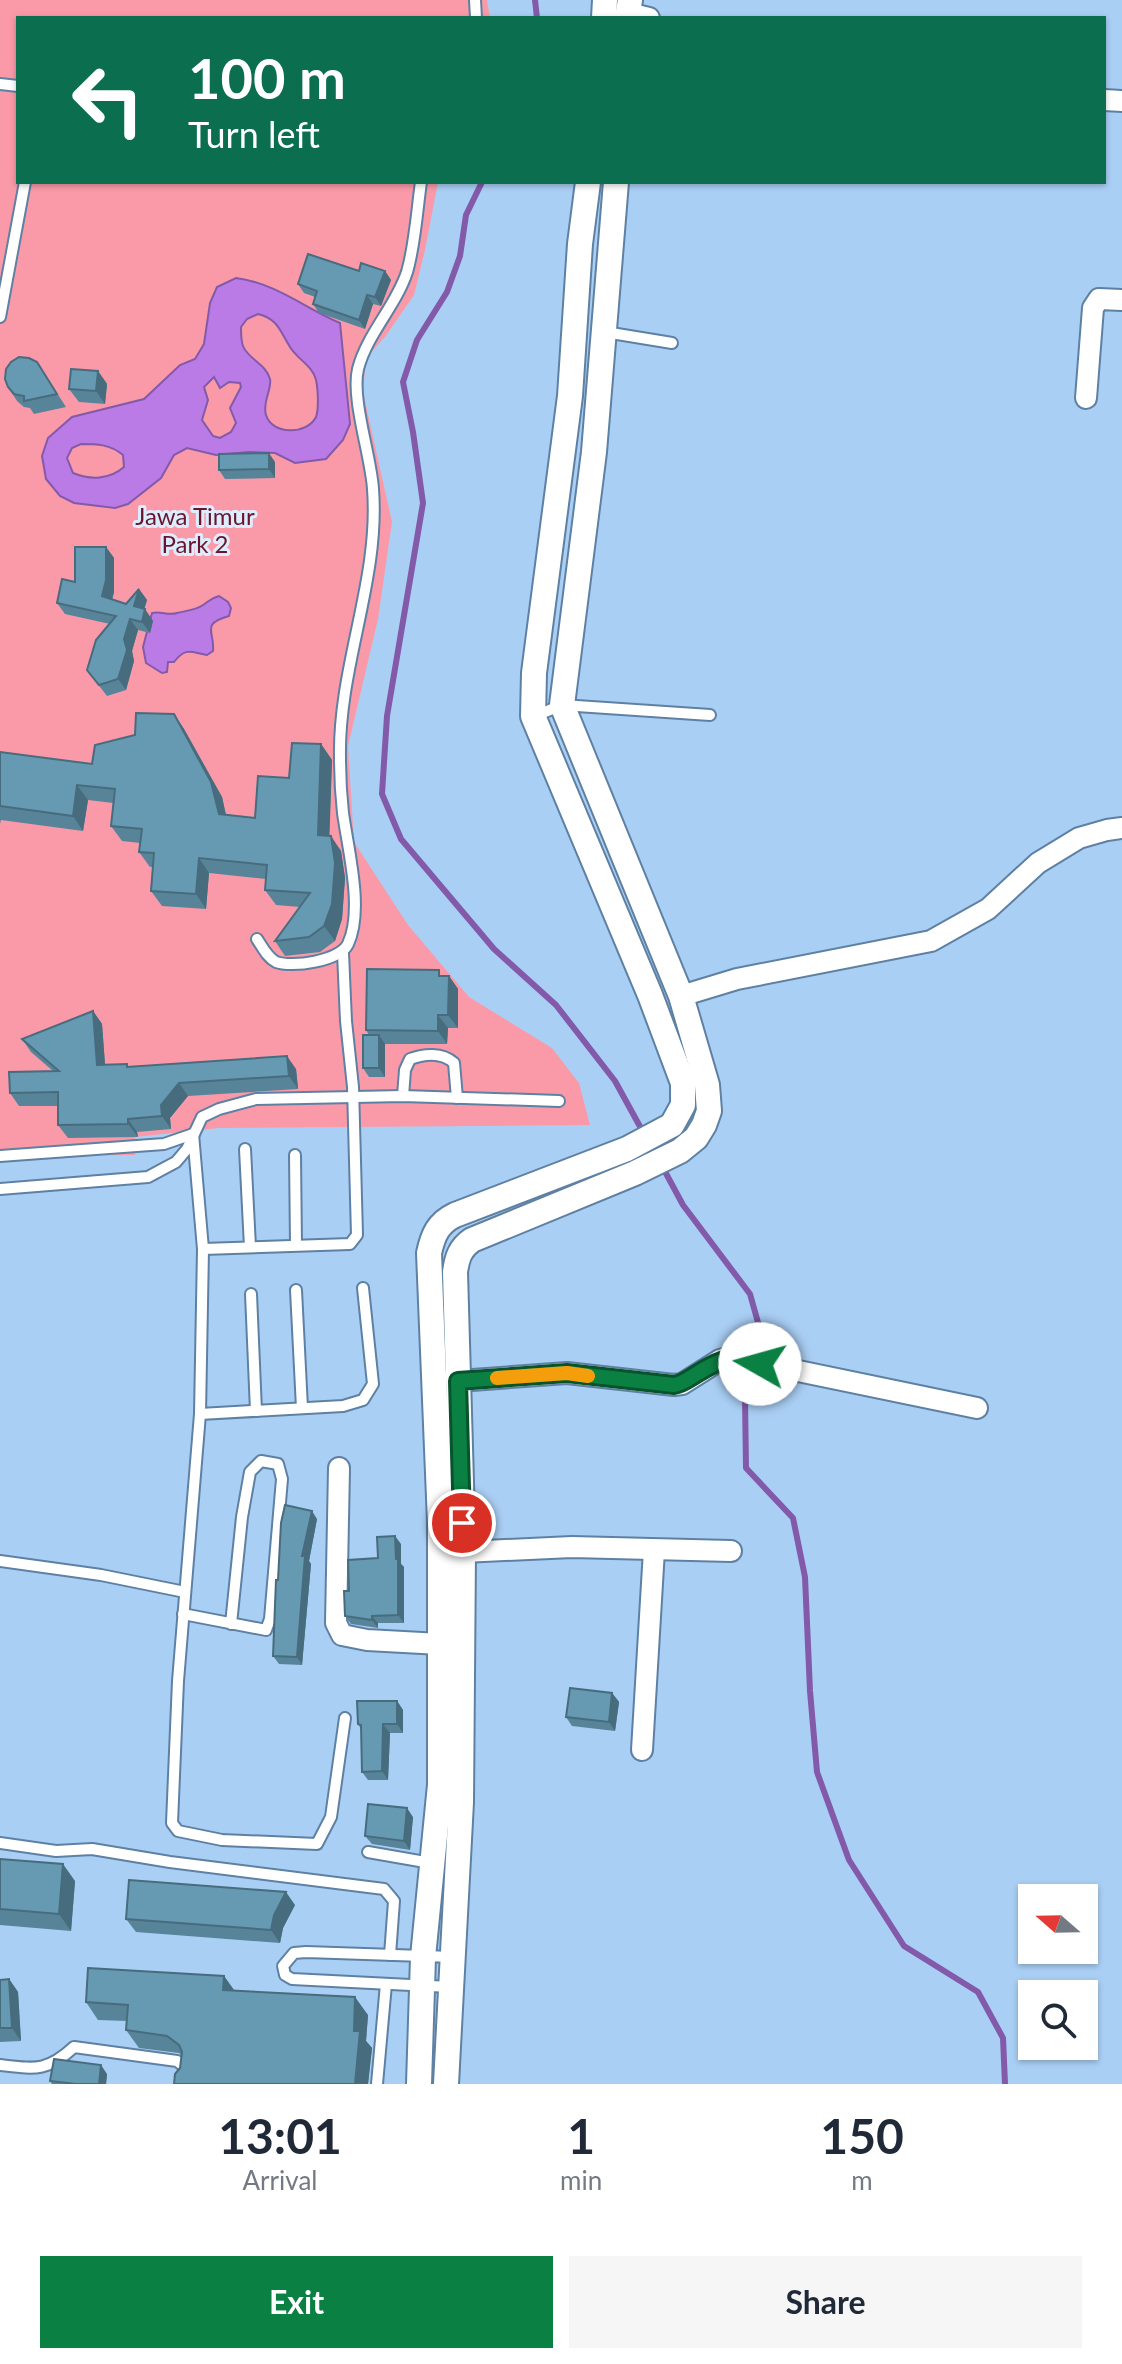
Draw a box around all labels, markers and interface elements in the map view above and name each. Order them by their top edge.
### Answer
text: 100 m [188,44,346,111]
icon: left [56,48,160,152]
text: Turn left [188,112,320,156]
park label: Jawa Timur Park 2 [135,501,255,558]
position arrow [718,1322,802,1406]
pin [428,1489,496,1557]
icon: arrive [440,1501,484,1545]
north arrow [1018,1884,1098,1964]
map controls [1018,1884,1098,2060]
button: search [1018,1980,1098,2060]
text: 13:01 [218,2107,342,2164]
text: 1 [567,2107,595,2164]
text: 150 [820,2107,904,2164]
text: Arrival [243,2164,317,2196]
text: min [560,2164,602,2196]
text: m [851,2164,873,2196]
button: Exit [40,2256,553,2348]
button: Share [569,2256,1082,2348]

